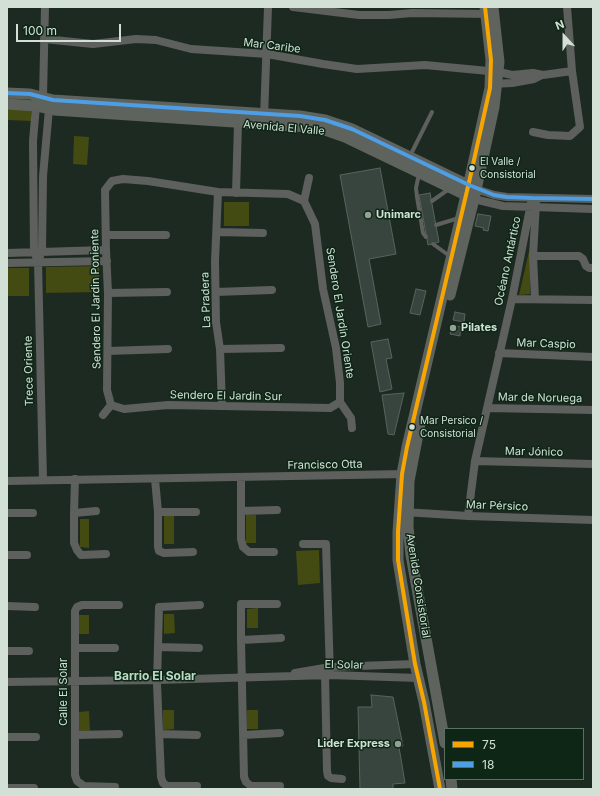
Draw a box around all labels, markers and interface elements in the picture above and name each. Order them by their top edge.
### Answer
scale bar [18,16,123,42]
north arrow [544,16,584,56]
text: N [553,17,566,33]
text: 100 m [23,23,57,38]
street label: Mar Caribe [243,36,301,56]
street label: Avenida El Valle [243,118,325,138]
place label: El Valle / Consistorial [480,156,536,180]
marker: El Valle / Consistorial [467,163,477,173]
place label: Unimarc [376,208,421,222]
marker: Unimarc [363,210,373,220]
street label: Océano Antártico [492,215,524,307]
street label: Sendero El Jardin Poniente [88,229,104,369]
street label: Sendero El Jardin Oriente [323,246,357,380]
street label: La Pradera [198,272,214,328]
place label: Pilates [461,321,497,335]
marker: Pilates [448,323,458,333]
street label: Trece Oriente [22,335,36,407]
street label: Mar Caspio [516,336,576,352]
street label: Sendero El Jardin Sur [170,388,282,404]
street label: Mar de Noruega [498,391,582,405]
place label: Mar Persico / Consistorial [420,415,483,438]
marker: Mar Persico / Consistorial [407,422,417,432]
street label: Mar Jónico [505,445,563,459]
street label: Francisco Otta [287,458,363,472]
street label: Mar Pérsico [466,498,528,514]
street label: Avenida Consistorial [403,533,433,639]
street label: Calle El Solar [57,658,71,726]
street label: El Solar [324,658,364,672]
district label: Barrio El Solar [114,669,196,683]
legend [444,728,584,780]
place label: Lider Express [317,737,390,751]
text: 75 [482,737,496,752]
marker: Lider Express [393,739,403,749]
text: 18 [482,757,494,772]

